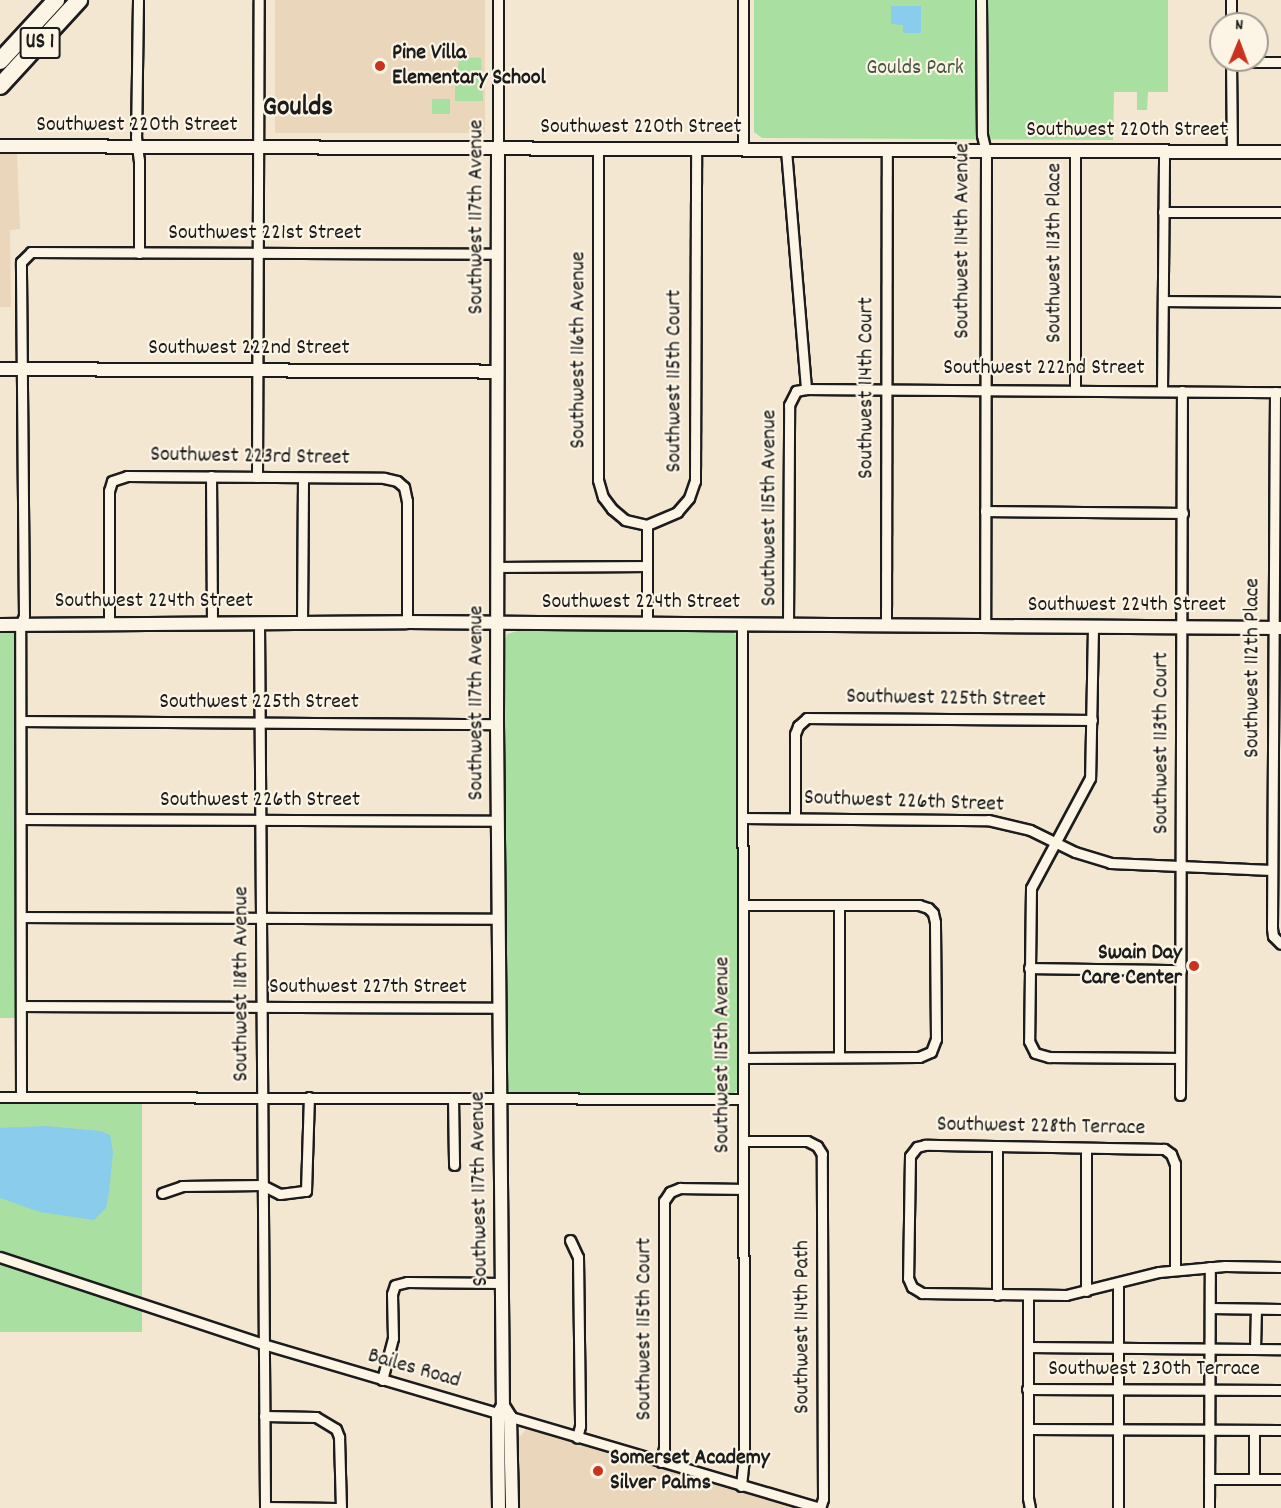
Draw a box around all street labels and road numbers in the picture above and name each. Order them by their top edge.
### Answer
road number: US 1 [19,25,61,61]
street label: Southwest 220th Street [36,113,238,139]
street label: Southwest 220th Street [540,115,742,141]
street label: Southwest 220th Street [1026,118,1228,144]
street label: Southwest 117th Avenue [464,120,490,314]
street label: Southwest 114th Avenue [950,143,976,339]
street label: Southwest 113th Place [1042,163,1068,343]
street label: Southwest 221st Street [168,221,362,247]
street label: Southwest 116th Avenue [566,251,592,449]
street label: Southwest 115th Court [662,290,688,472]
street label: Southwest 114th Court [854,297,880,479]
street label: Southwest 222nd Street [148,336,350,362]
street label: Southwest 222nd Street [943,356,1145,382]
street label: Southwest 115th Avenue [757,410,783,606]
street label: Southwest 223rd Street [150,442,350,472]
street label: Southwest 112th Place [1240,578,1266,758]
street label: Southwest 224th Street [55,589,253,615]
street label: Southwest 224th Street [542,590,740,616]
street label: Southwest 224th Street [1028,593,1226,619]
street label: Southwest 117th Avenue [464,606,490,800]
street label: Southwest 113th Court [1149,652,1175,834]
street label: Southwest 225th Street [846,684,1046,714]
street label: Southwest 225th Street [159,690,359,716]
street label: Southwest 226th Street [804,785,1004,819]
street label: Southwest 226th Street [160,788,360,814]
street label: Southwest 118th Avenue [229,886,255,1082]
street label: Southwest 115th Avenue [710,957,736,1153]
street label: Southwest 227th Street [269,975,467,1001]
street label: Southwest 117th Avenue [465,1091,495,1287]
street label: Southwest 228th Terrace [937,1112,1145,1142]
street label: Southwest 115th Court [632,1238,658,1420]
street label: Southwest 114th Path [790,1240,816,1414]
street label: Bailes Road [365,1343,463,1395]
street label: Southwest 230th Terrace [1048,1357,1260,1383]

